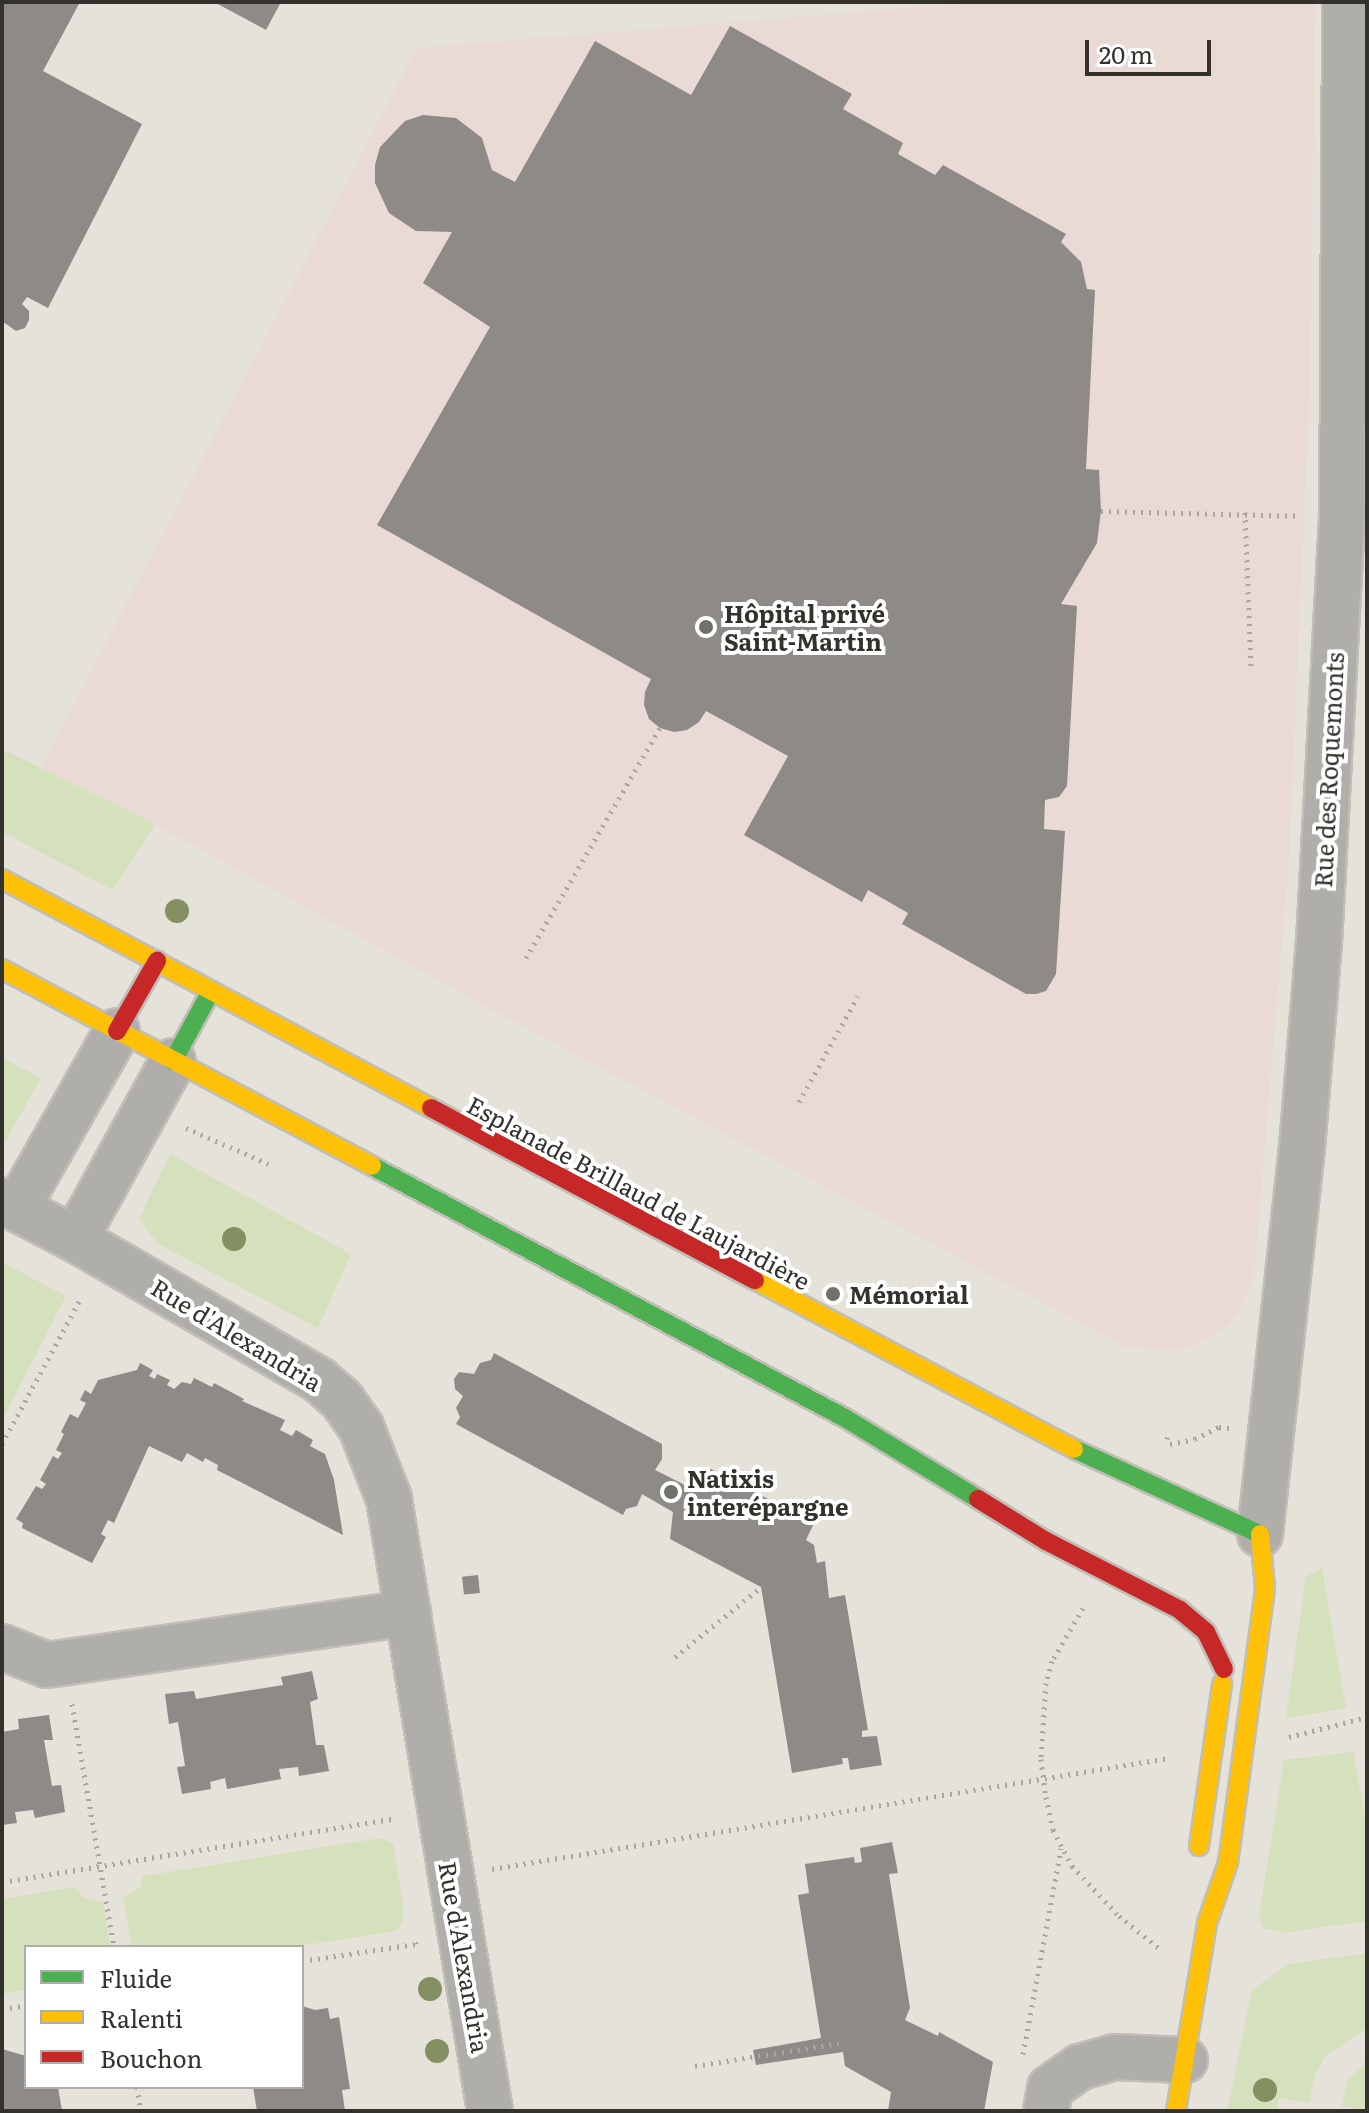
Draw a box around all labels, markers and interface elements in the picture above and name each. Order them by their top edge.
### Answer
scale bar [1089,24,1215,74]
text: 20 m [1099,36,1153,71]
place label: Hôpital privé Saint-Martin [724,599,885,655]
marker: Hôpital privé Saint-Martin [695,616,717,638]
street label: Rue des Roquemonts [1307,652,1349,888]
street label: Esplanade Brillaud de Laujardière [463,1089,815,1295]
street label: Rue d'Alexandria [147,1272,327,1396]
place label: Mémorial [849,1280,969,1308]
marker: Mémorial [824,1285,842,1303]
place label: Natixis interépargne [687,1464,849,1520]
marker: Natixis interépargne [662,1483,680,1501]
street label: Rue d'Alexandria [434,1859,496,2055]
legend [24,1945,304,2089]
text: Fluide [100,1960,172,1995]
text: Ralenti [100,2000,183,2035]
text: Bouchon [100,2040,202,2075]

